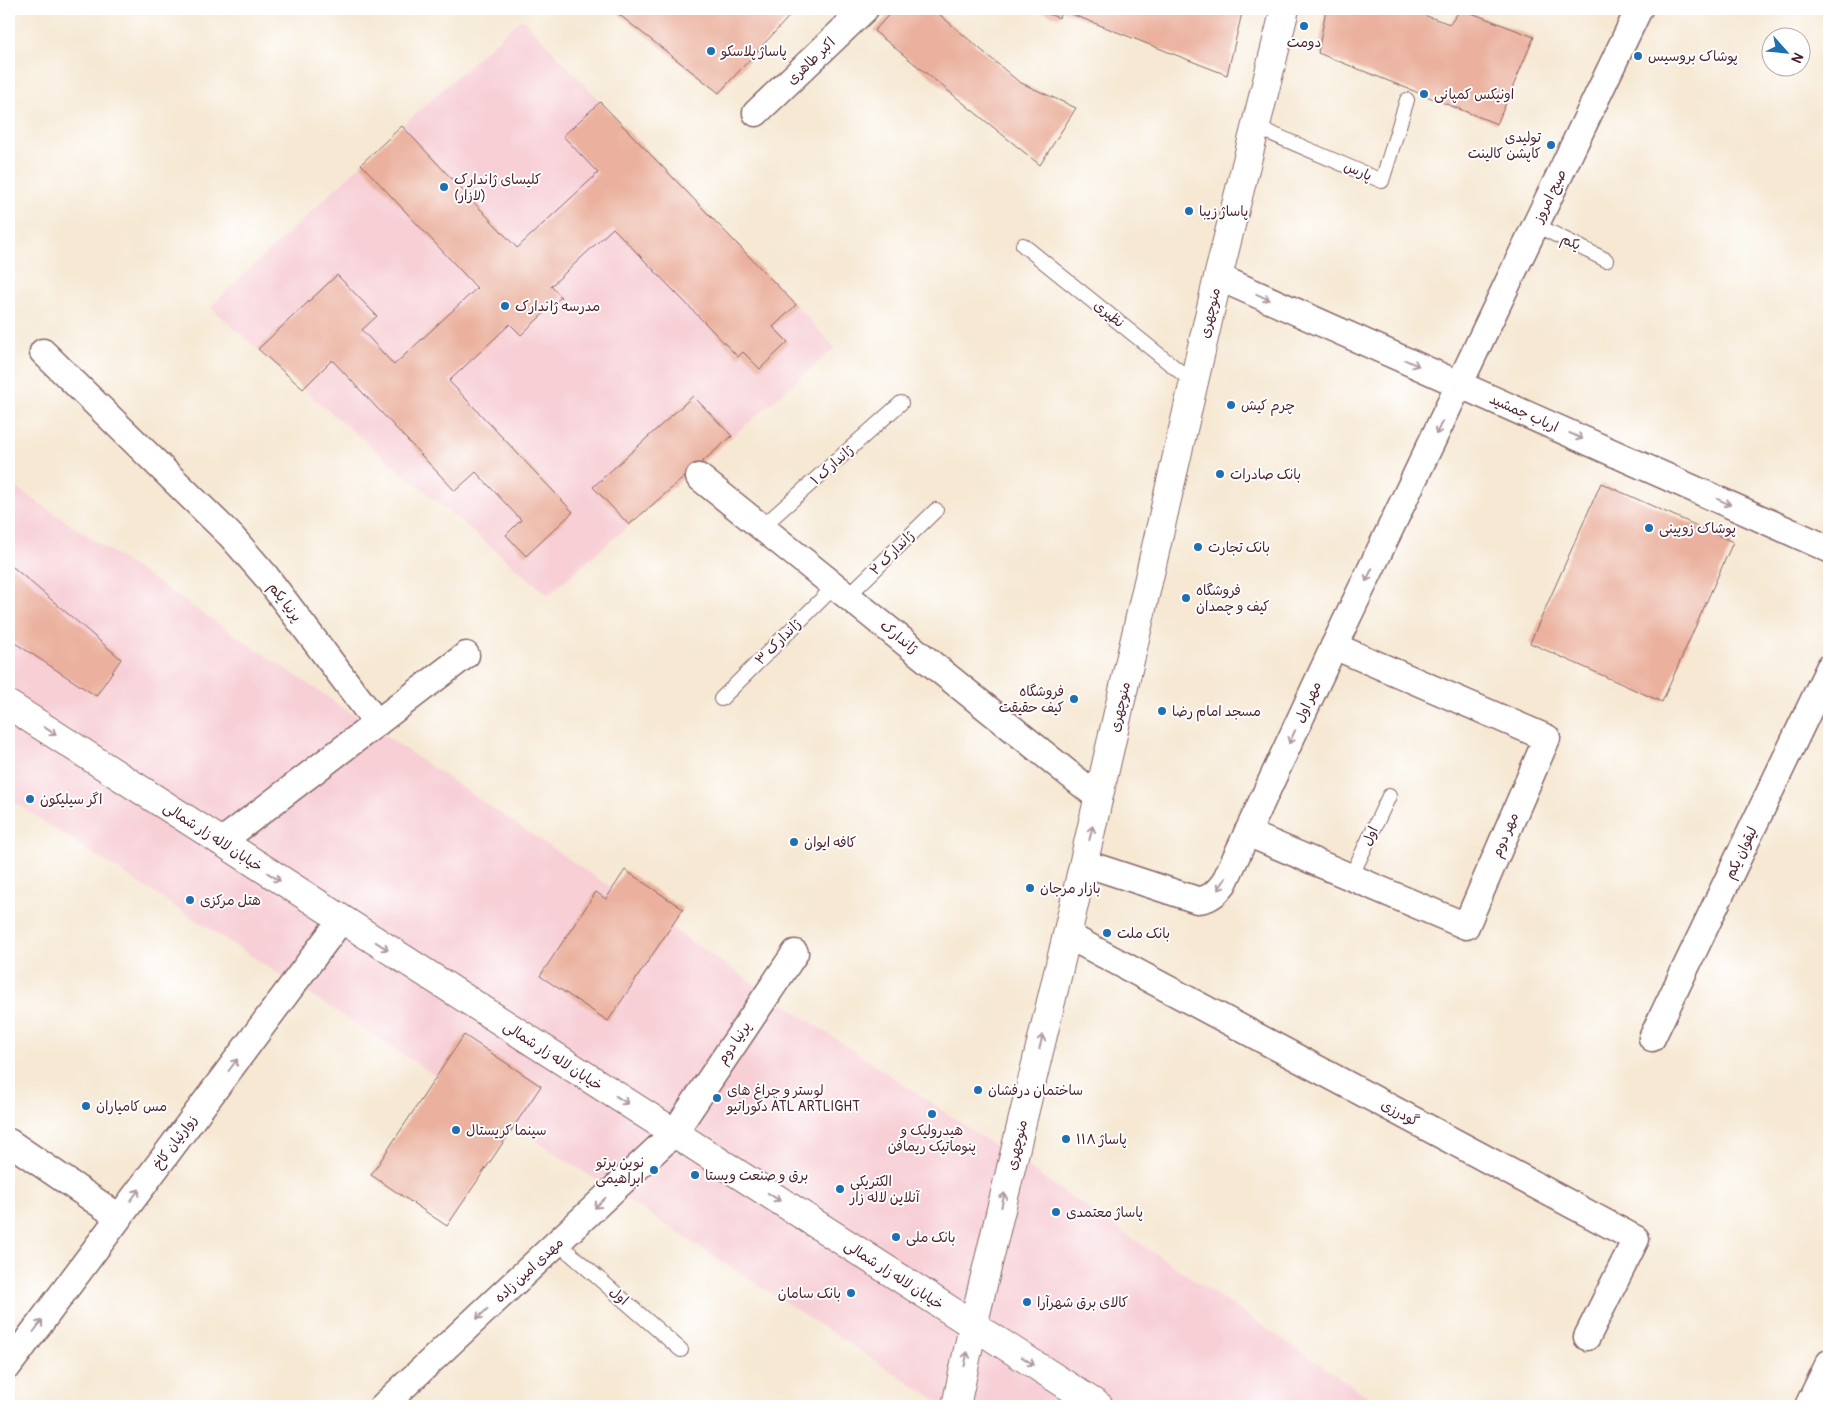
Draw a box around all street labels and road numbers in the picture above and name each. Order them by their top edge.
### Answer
street label: اکبر طاهری [783,34,839,88]
street label: پارس [1341,158,1375,185]
street label: صبح امروز [1529,167,1571,227]
street label: یکم [1557,230,1584,256]
street label: منوچهری [1196,286,1225,340]
street label: نظیری [1091,297,1127,331]
street label: ارباب جمشید [1487,390,1561,436]
street label: ژاندارک ۱ [807,441,857,489]
street label: ژاندارک ۲ [866,527,918,579]
street label: پرنیا یکم [263,579,305,626]
street label: ژاندارک ۳ [751,615,805,669]
street label: ژاندارک [877,617,921,657]
street label: مهر اول [1291,679,1325,725]
street label: منوچهری [1106,680,1135,734]
street label: خیابان لاله زار شمالی [160,799,266,875]
street label: مهر دوم [1488,810,1524,861]
street label: اول [1358,824,1382,848]
street label: لیقوان یکم [1721,824,1763,883]
street label: خیابان لاله زار شمالی [500,1018,606,1094]
street label: پرنیا دوم [714,1018,756,1069]
street label: گودرزی [1378,1096,1422,1130]
street label: زوارئیان کاخ [149,1112,202,1173]
street label: منوچهری [1003,1118,1032,1172]
street label: مهدی امین زاده [491,1234,567,1306]
street label: خیابان لاله زار شمالی [841,1237,947,1313]
street label: اول [606,1283,632,1309]

